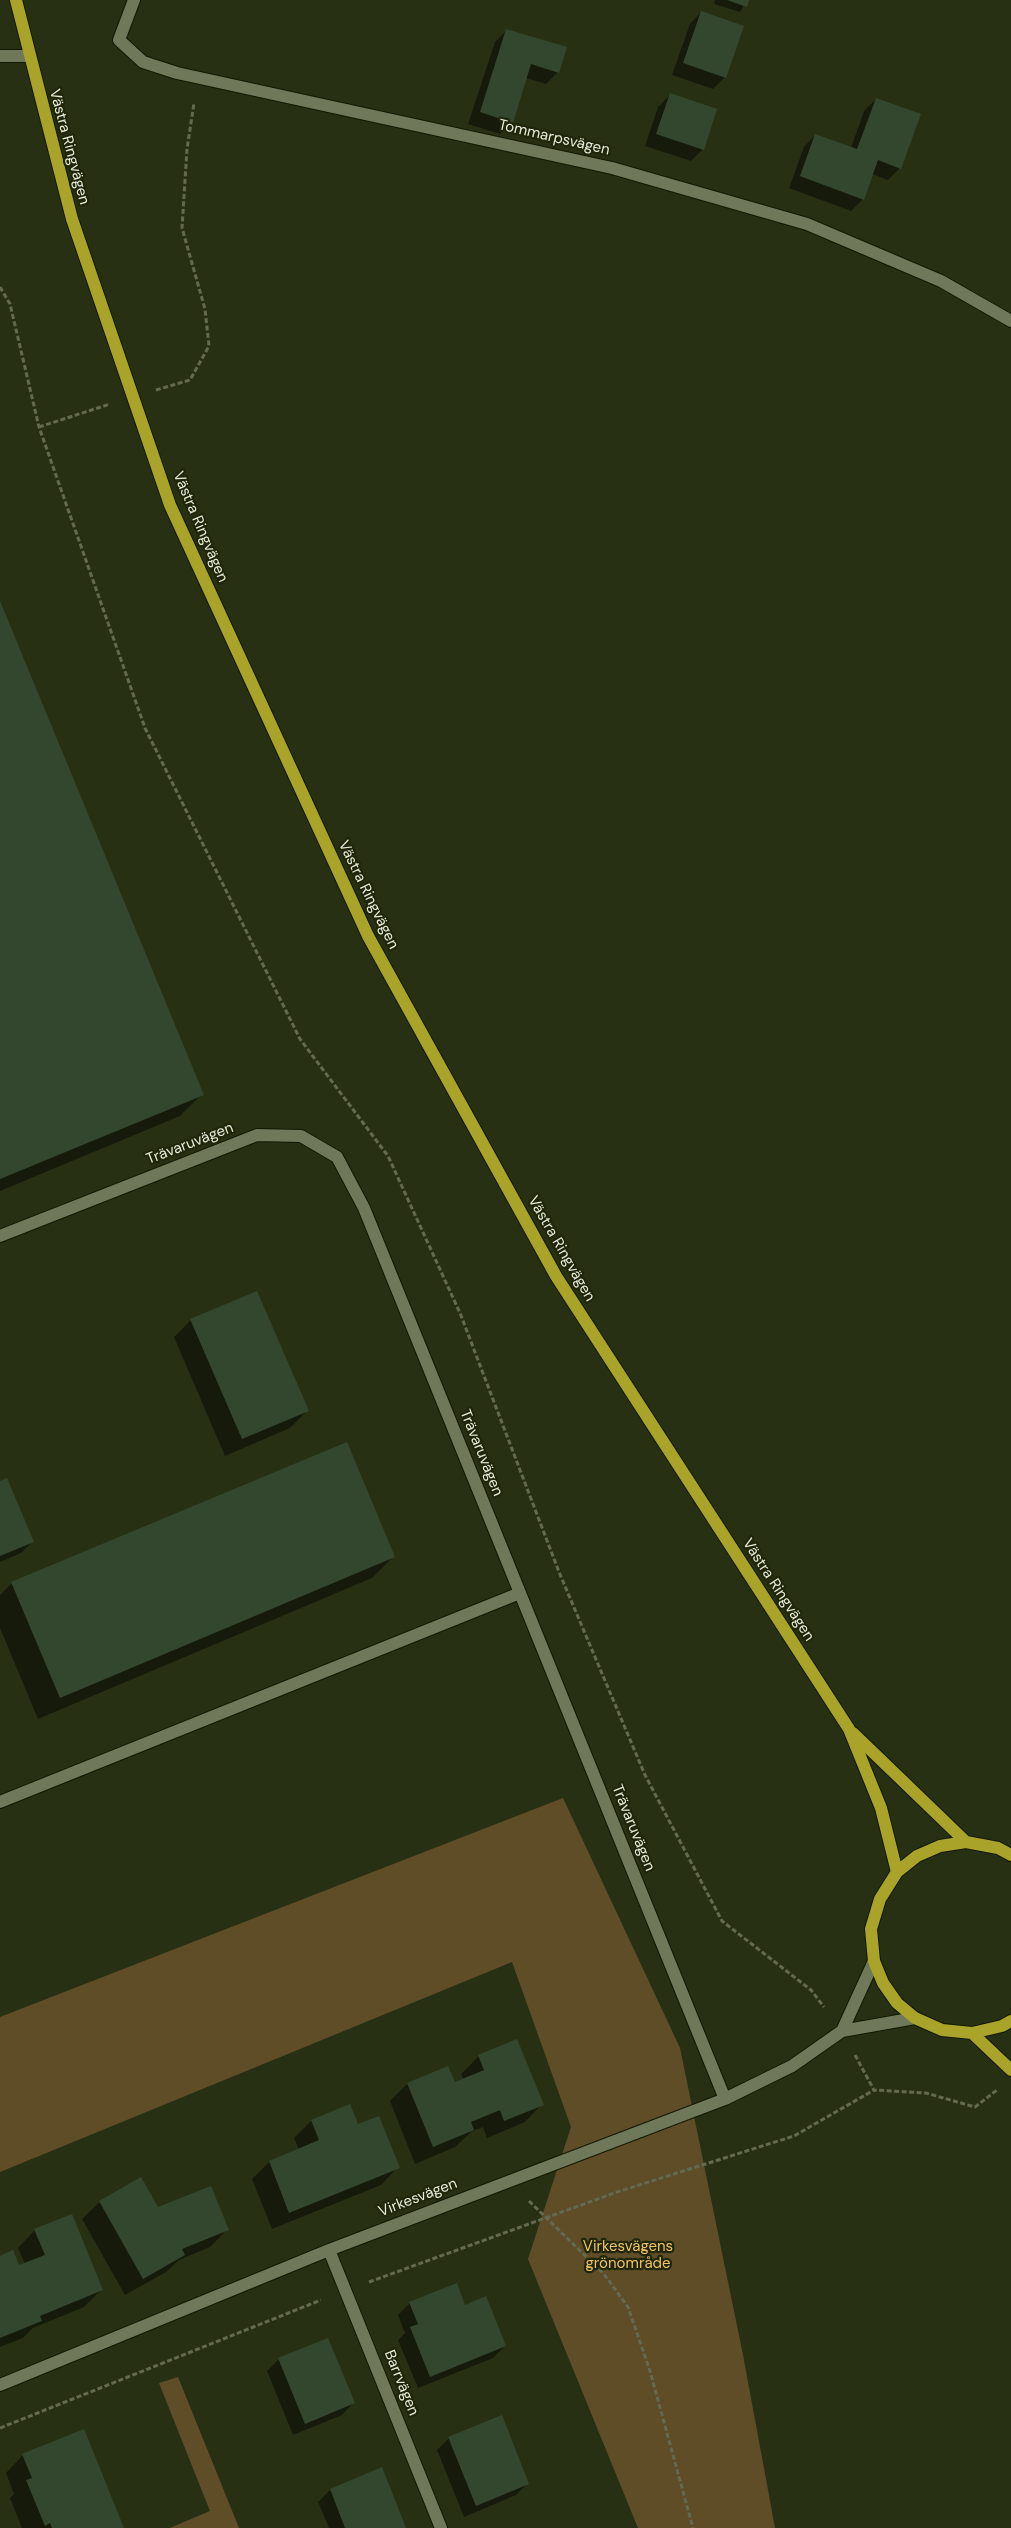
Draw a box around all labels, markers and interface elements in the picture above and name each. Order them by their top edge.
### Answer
street label: Västra Ringvägen [45,87,93,207]
street label: Tommarpsvägen [497,116,611,160]
street label: Västra Ringvägen [169,469,231,585]
street label: Västra Ringvägen [334,838,402,952]
street label: Trävaruvägen [144,1119,236,1169]
street label: Västra Ringvägen [524,1193,598,1305]
street label: Trävaruvägen [455,1407,507,1499]
street label: Västra Ringvägen [738,1535,818,1645]
street label: Trävaruvägen [607,1782,659,1874]
street label: Virkesvägen [376,2175,460,2221]
park label: Virkesvägens grönområde [583,2238,673,2273]
street label: Barrvägen [380,2348,422,2418]

